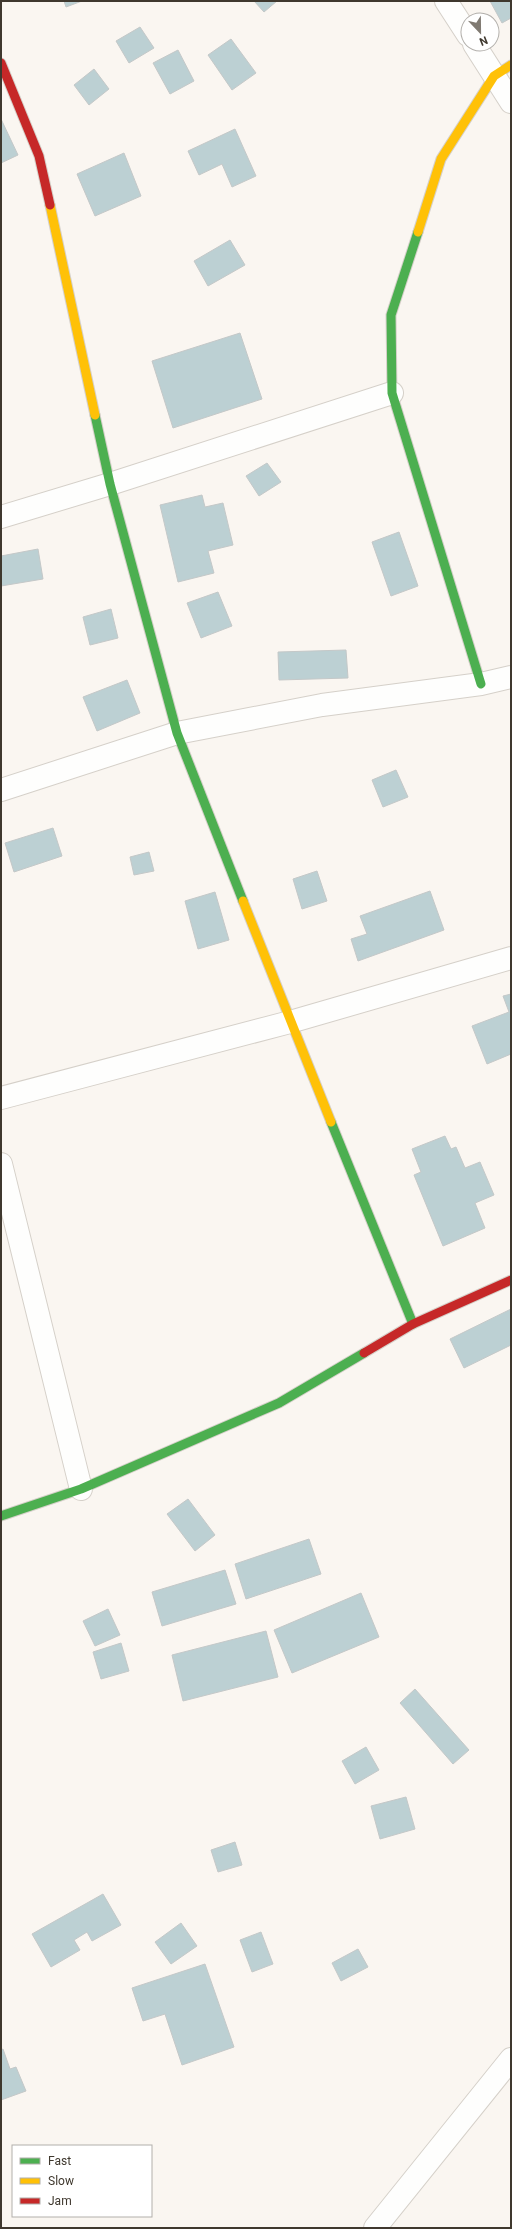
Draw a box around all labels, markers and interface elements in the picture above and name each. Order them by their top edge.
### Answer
north arrow [460,12,500,52]
text: N [477,33,490,48]
legend [12,2145,152,2217]
text: Fast [48,2154,71,2168]
text: Slow [48,2174,74,2188]
text: Jam [48,2194,72,2208]

